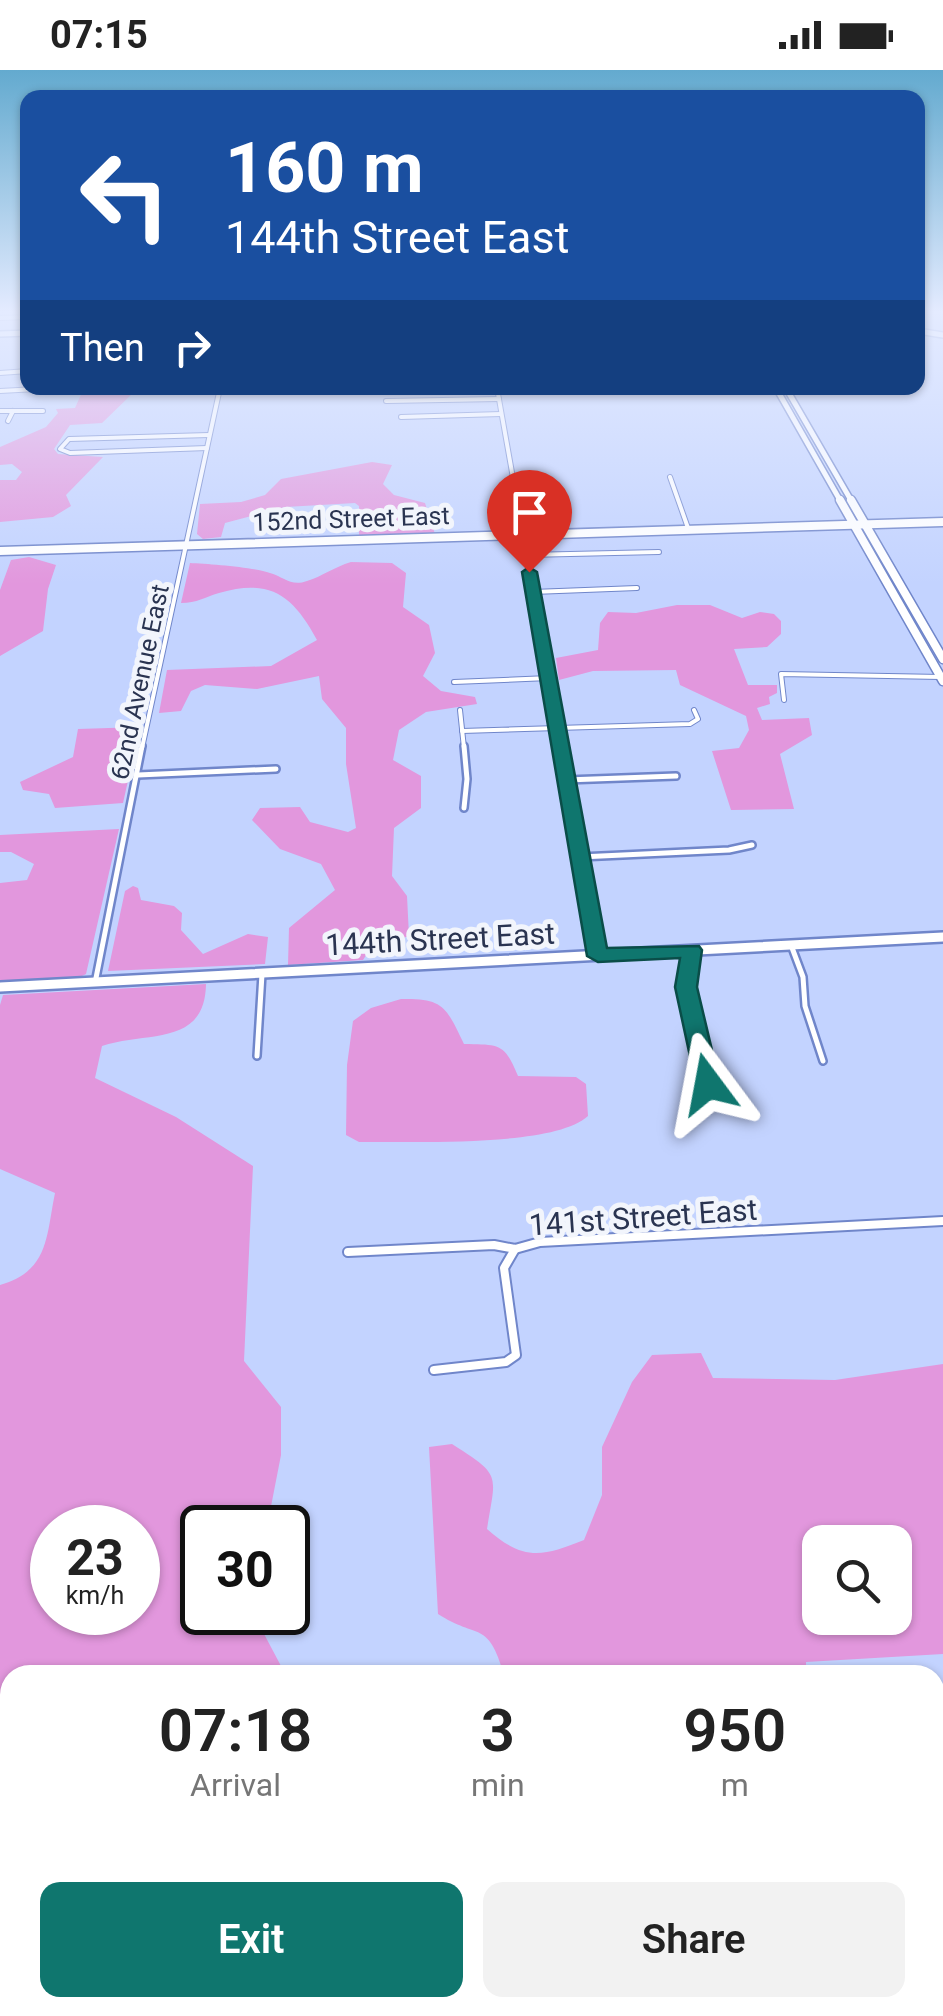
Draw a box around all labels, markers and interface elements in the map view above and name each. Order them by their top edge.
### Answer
text: 07:15 [50,13,148,57]
text: 160 m [225,127,424,209]
icon: left [60,130,190,260]
text: 144th Street East [225,211,569,264]
icon: right [165,320,220,375]
text: Then [60,326,145,370]
pin [487,470,572,573]
icon: arrive [502,485,557,540]
street label: 152nd Street East [252,501,450,537]
street label: 62nd Avenue East [105,582,175,782]
street label: 144th Street East [324,916,556,962]
position arrow [656,1032,760,1136]
street label: 141st Street East [528,1192,758,1242]
speed limit sign: 30 [180,1505,310,1635]
map controls [802,1525,912,1635]
button: search [802,1525,912,1635]
text: 23 [66,1529,124,1587]
text: km/h [66,1581,124,1610]
text: 07:18 [159,1695,312,1766]
text: 3 [481,1695,515,1766]
text: 950 [683,1695,786,1766]
text: Arrival [190,1766,281,1804]
text: min [471,1766,525,1804]
text: m [721,1766,749,1804]
button: Exit [40,1882,463,1997]
button: Share [483,1882,905,1997]

